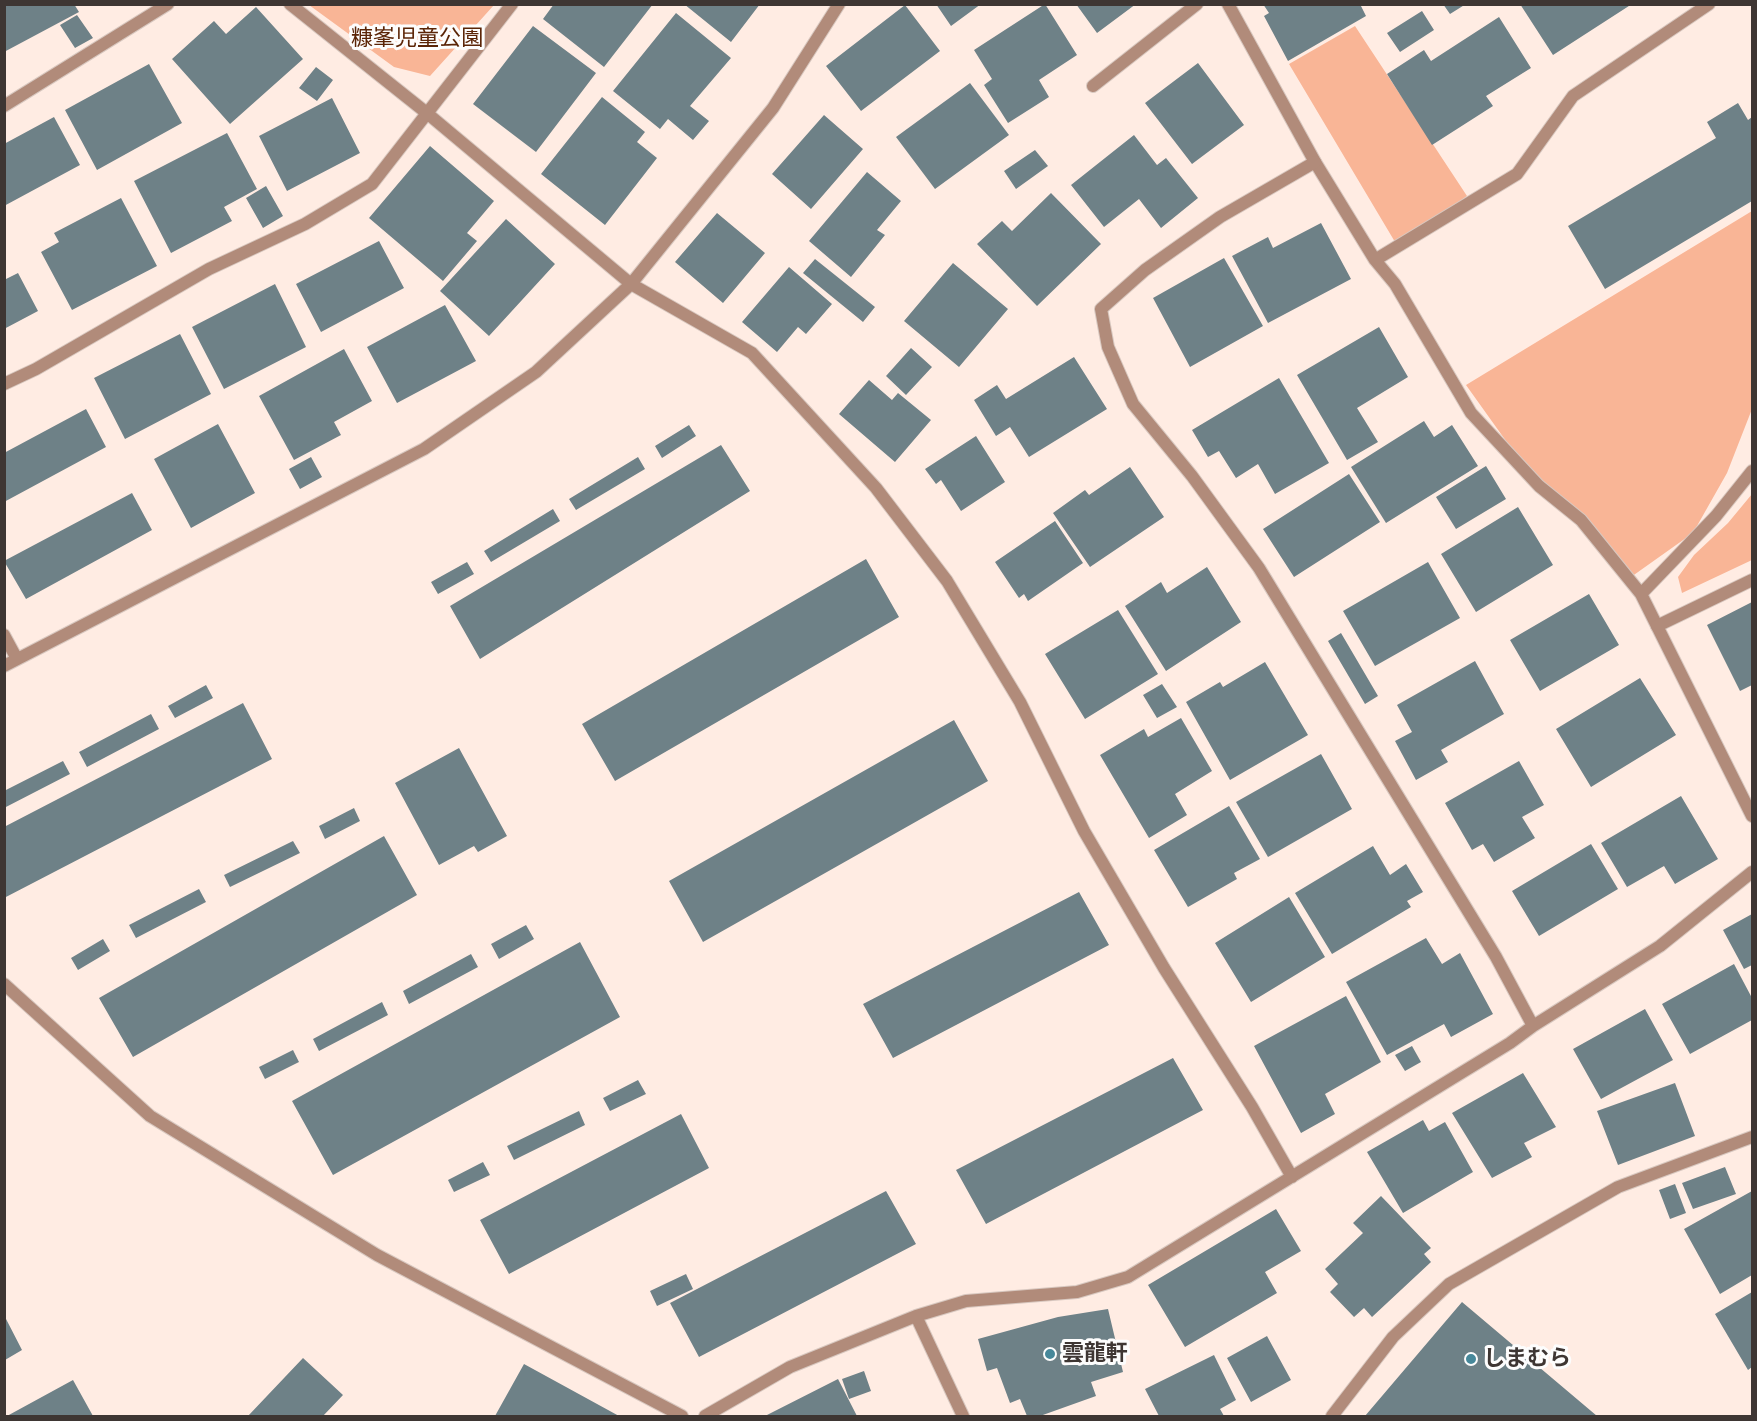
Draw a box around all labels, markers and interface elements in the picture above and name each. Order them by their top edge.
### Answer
park label: 糠峯児童公園 [351,26,483,52]
place label: 雲龍軒 [1062,1341,1128,1367]
place label: しまむら [1483,1346,1571,1372]
marker: 雲龍軒 [1043,1347,1057,1361]
marker: しまむら [1464,1352,1478,1366]

